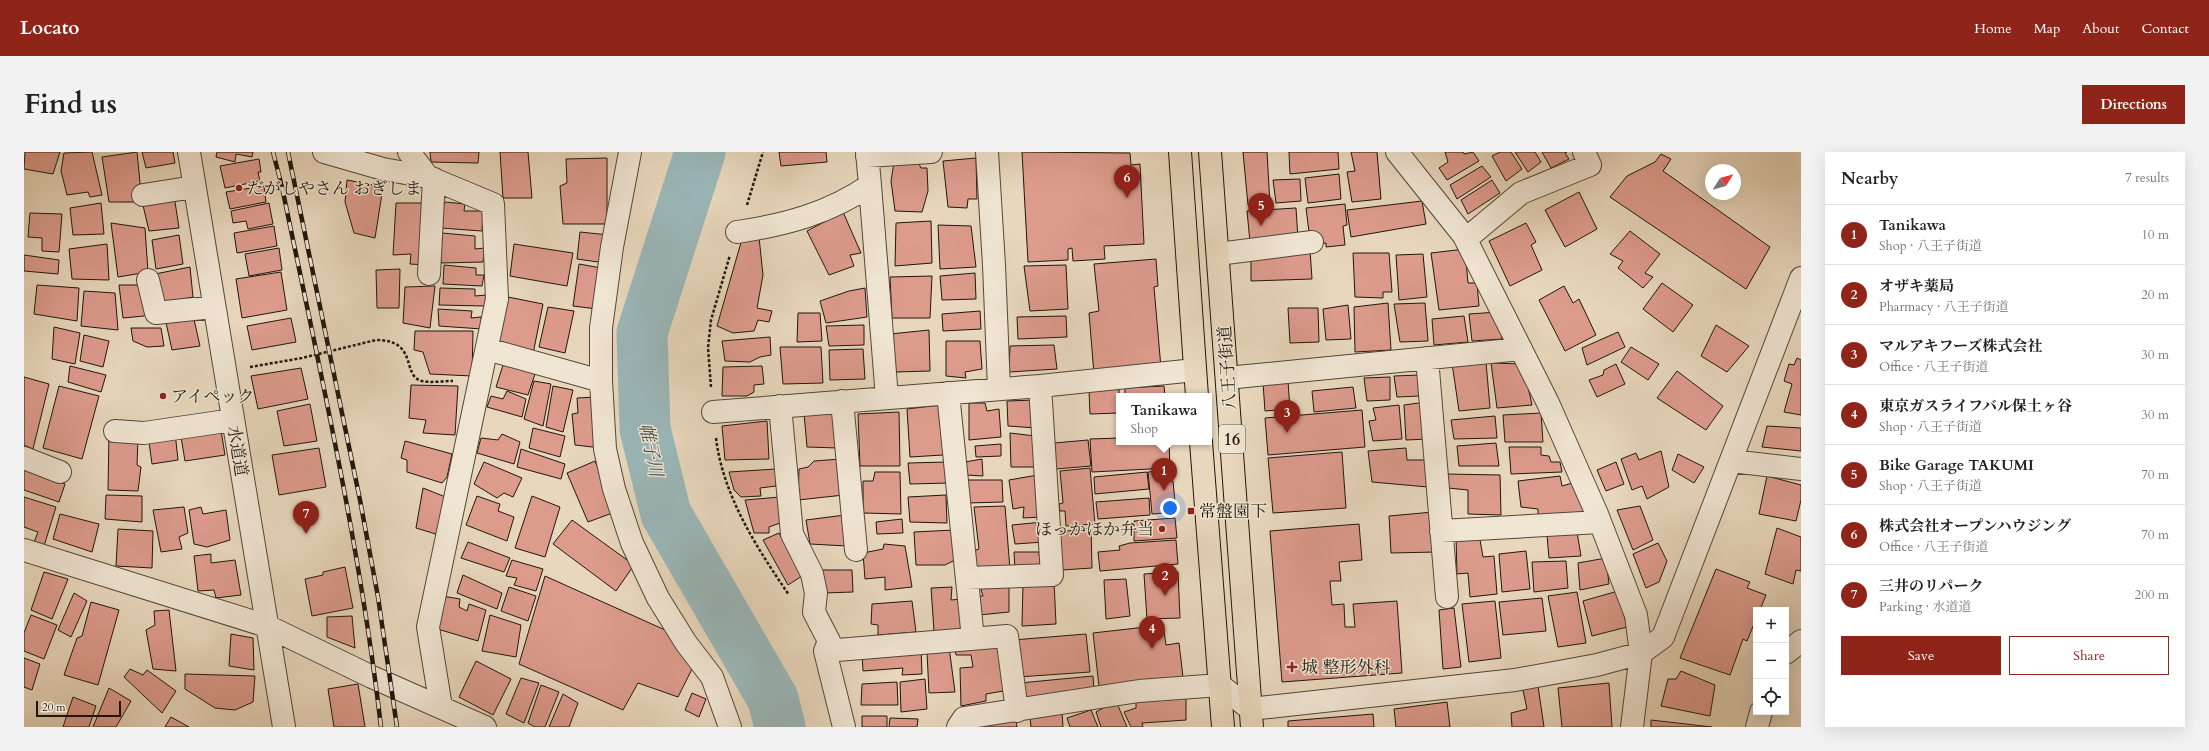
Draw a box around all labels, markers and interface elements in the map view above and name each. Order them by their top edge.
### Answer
text: Locato [20,15,79,41]
text: Home [1974,19,2012,38]
text: Map [2034,19,2060,38]
text: About [2082,19,2119,38]
text: Contact [2141,19,2189,38]
text: Find us [24,85,117,123]
button: Directions [2082,85,2185,124]
north arrow [1705,164,1741,200]
pin: 6 [1114,165,1140,198]
text: Nearby [1841,167,1898,190]
text: 7 results [2125,169,2169,187]
place label: だがしやさん おぎしま [247,177,422,200]
marker: だがしやさん おぎしま [234,183,244,193]
pin: 5 [1248,193,1274,226]
text: Tanikawa [1879,215,1946,235]
text: 1 [1851,226,1857,244]
text: 10 m [2141,226,2169,244]
text: Shop · 八王子街道 [1879,237,1982,255]
text: オザキ薬局 [1879,276,1954,296]
text: 2 [1851,286,1857,304]
text: 20 m [2141,286,2169,304]
text: Pharmacy · 八王子街道 [1879,298,2009,316]
street label: 八王子街道 [1213,325,1242,411]
text: マルアキフーズ株式会社 [1879,336,2042,356]
text: 3 [1851,346,1857,364]
text: 30 m [2141,346,2169,364]
text: Office · 八王子街道 [1879,358,1989,376]
place label: アイペック [171,385,254,408]
marker: アイペック [158,391,168,401]
popup [1116,393,1212,445]
text: 東京ガスライフバル保土ヶ谷 [1879,396,2072,416]
text: Tanikawa [1130,400,1198,420]
pin: 3 [1274,400,1300,433]
text: 4 [1851,406,1857,424]
text: 30 m [2141,406,2169,424]
text: Shop · 八王子街道 [1879,418,1982,436]
text: Shop [1130,420,1158,438]
water label: 帷子川 [633,421,669,481]
street label: 水道道 [222,424,253,478]
road number: 16 [1219,425,1245,453]
text: Bike Garage TAKUMI [1879,455,2034,475]
pin: 1 [1151,458,1177,491]
text: 5 [1851,466,1857,484]
text: 70 m [2141,466,2169,484]
text: Shop · 八王子街道 [1879,477,1982,495]
your location [1160,498,1180,518]
place label: 常盤園下 [1199,500,1267,523]
pin: 7 [293,501,319,534]
marker: 常盤園下 [1186,506,1196,516]
text: 株式会社オープンハウジング [1879,516,2071,536]
place label: ほっかほか弁当 [1035,518,1154,541]
marker: ほっかほか弁当 [1157,524,1167,534]
text: 6 [1851,526,1857,544]
text: 70 m [2141,526,2169,544]
text: Office · 八王子街道 [1879,538,1989,556]
pin: 2 [1152,563,1178,596]
text: 三井のリパーク [1879,576,1984,596]
text: 7 [1851,586,1857,604]
text: 200 m [2135,586,2169,604]
text: Parking · 水道道 [1879,598,1972,616]
map controls [1753,607,1789,715]
button: + [1753,607,1789,643]
pin: 4 [1139,616,1165,649]
button: Save [1841,636,2001,675]
button: Share [2009,636,2169,675]
button: − [1753,643,1789,679]
place label: 城 整形外科 [1301,656,1391,679]
marker: 城 整形外科 [1286,661,1298,673]
button: locate [1753,679,1789,715]
scale bar [36,699,121,718]
text: 20 m [42,700,66,715]

